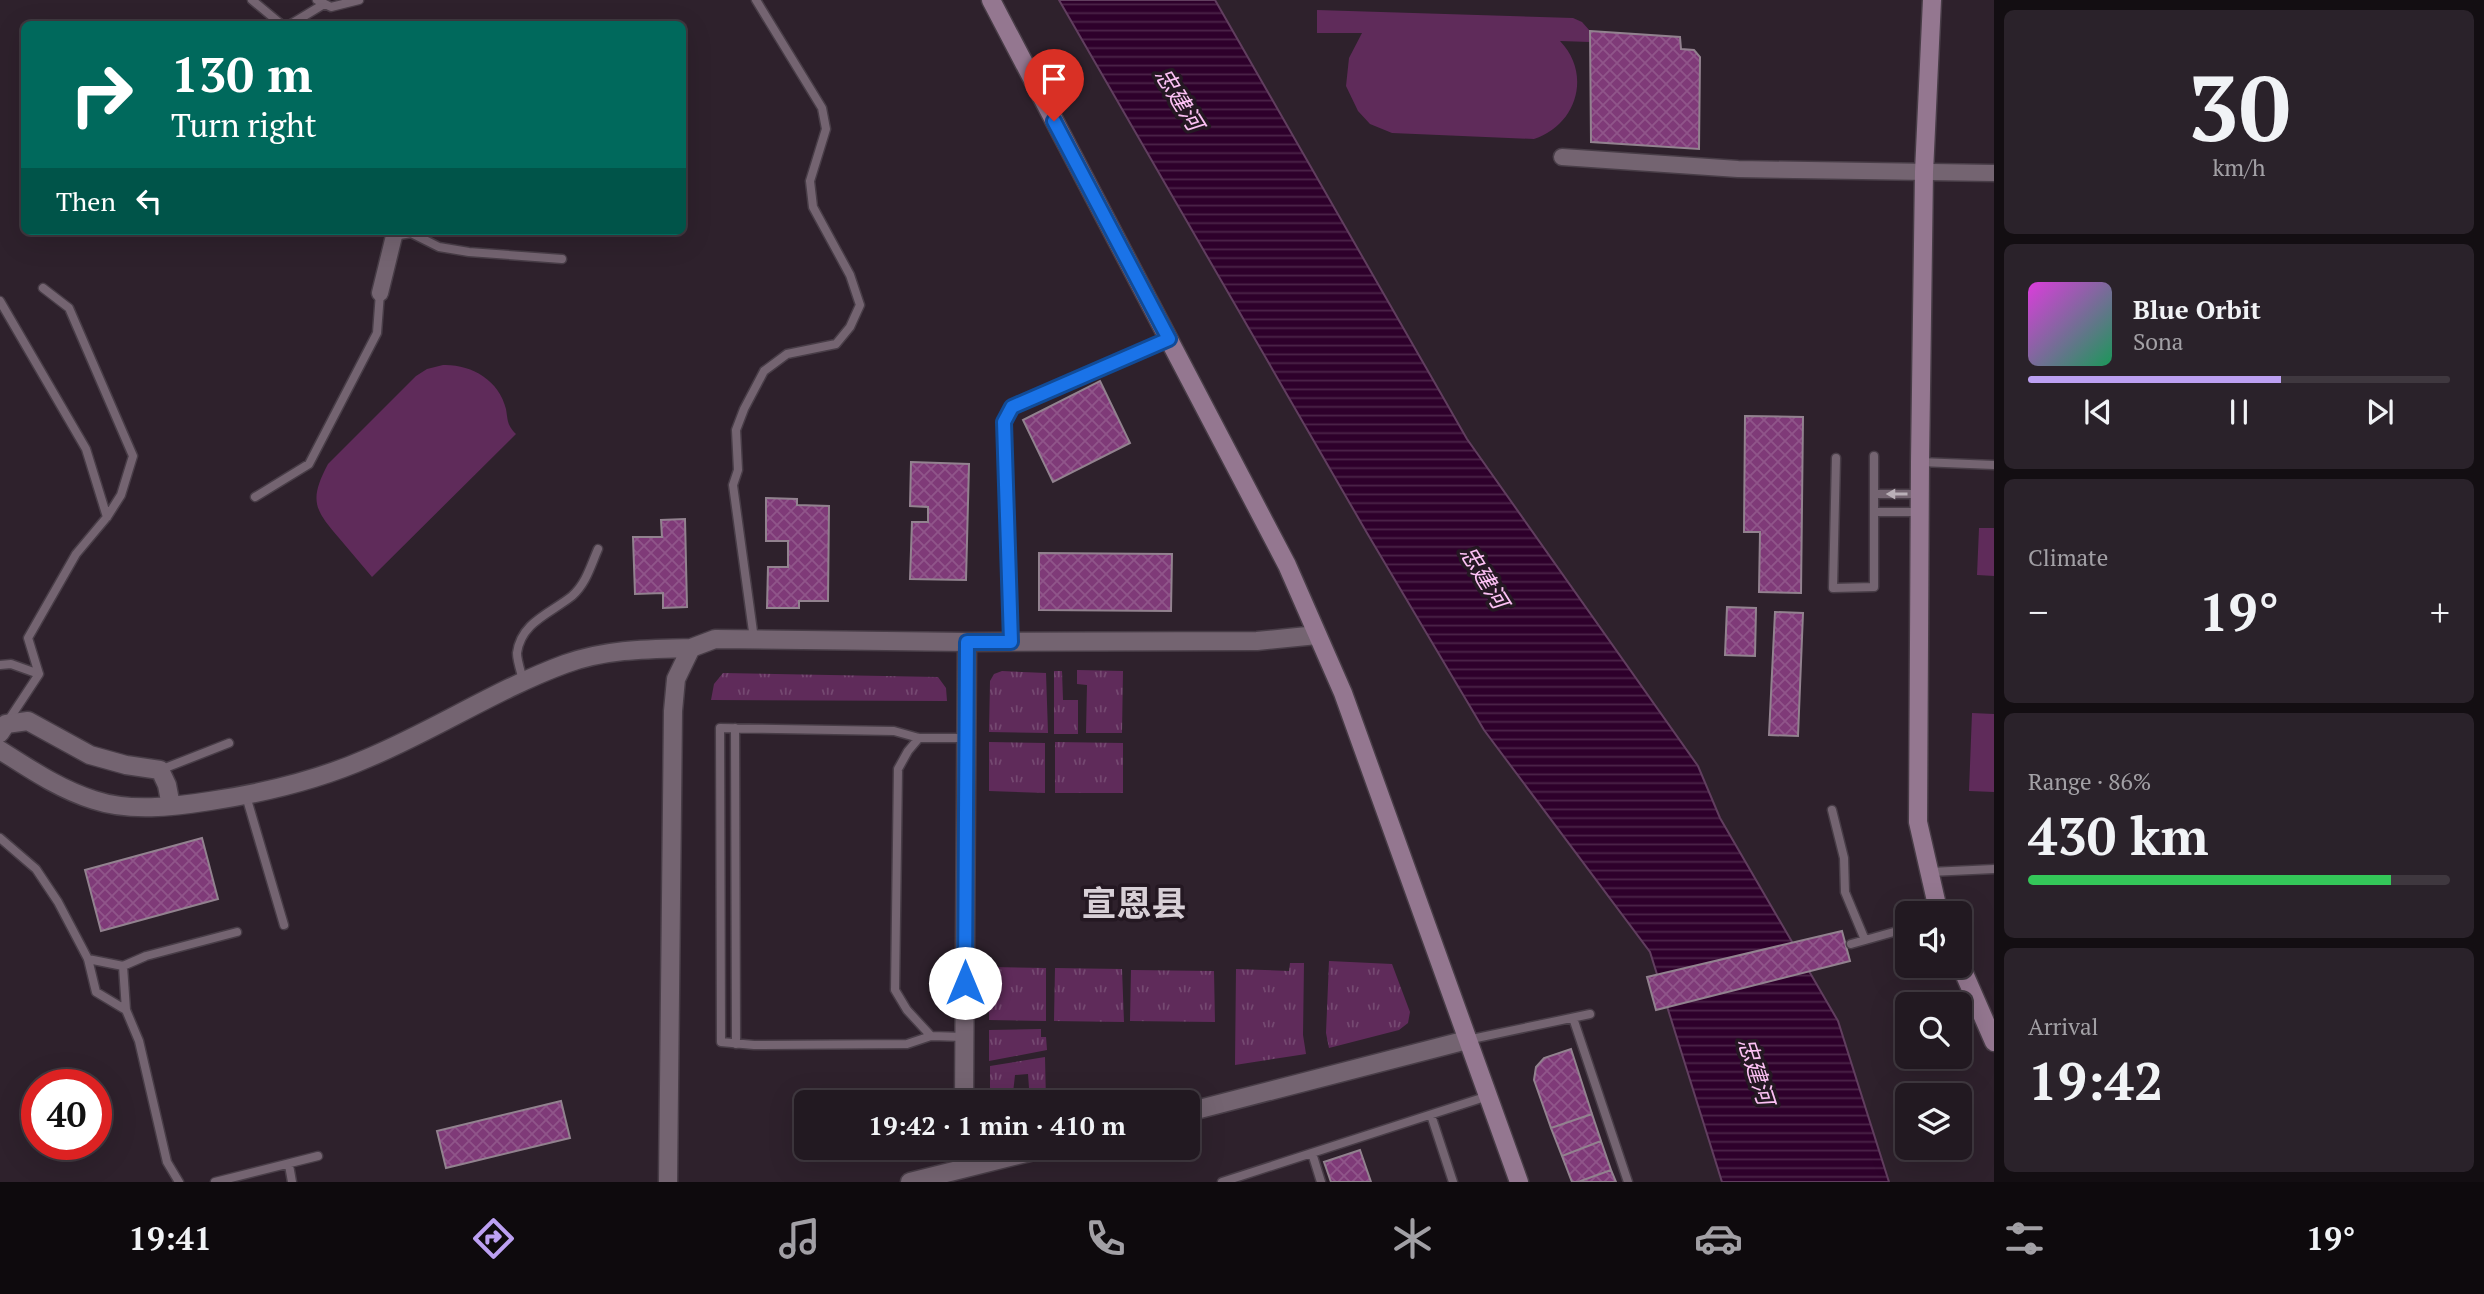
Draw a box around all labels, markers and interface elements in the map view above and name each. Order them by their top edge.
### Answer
text: 130 m [171,41,313,106]
text: 30 [2188,46,2290,167]
icon: right [56,49,147,140]
pin [1024,49,1084,121]
icon: arrive [1035,60,1073,98]
water label: 忠建河 [1148,61,1213,140]
text: Turn right [171,104,317,146]
text: km/h [2212,152,2266,183]
icon: left [130,182,168,220]
text: Then [56,184,116,218]
text: Blue Orbit [2133,292,2261,326]
text: Sona [2133,326,2183,357]
icon: previous [2079,393,2117,431]
icon: pause [2220,393,2258,431]
icon: next [2361,393,2399,431]
one-way arrow [1886,488,1908,500]
water label: 忠建河 [1453,539,1518,618]
text: Climate [2028,542,2108,573]
text: 19° [2199,577,2279,646]
text: − [2028,587,2048,637]
text: + [2430,587,2450,637]
text: Range · 86% [2028,766,2151,797]
text: 430 km [2028,801,2209,870]
district label: 宣恩县 [1081,880,1187,926]
map controls [1895,901,1972,1160]
button: sound [1895,901,1972,978]
position arrow [928,946,1002,1020]
button: search [1895,992,1972,1069]
text: Arrival [2028,1011,2099,1042]
water label: 忠建河 [1731,1033,1783,1112]
text: 19:42 [2028,1046,2163,1115]
speed limit sign: 40 [21,1069,112,1160]
button: layers [1895,1083,1972,1160]
text: 19:42 · 1 min · 410 m [868,1108,1126,1142]
icon: directions [469,1214,518,1263]
icon: music [775,1214,824,1263]
icon: phone [1081,1214,1130,1263]
icon: climate [1388,1214,1437,1263]
icon: car [1694,1214,1743,1263]
icon: filters [2000,1214,2049,1263]
text: 19:41 [129,1217,212,1259]
text: 19° [2306,1217,2355,1259]

